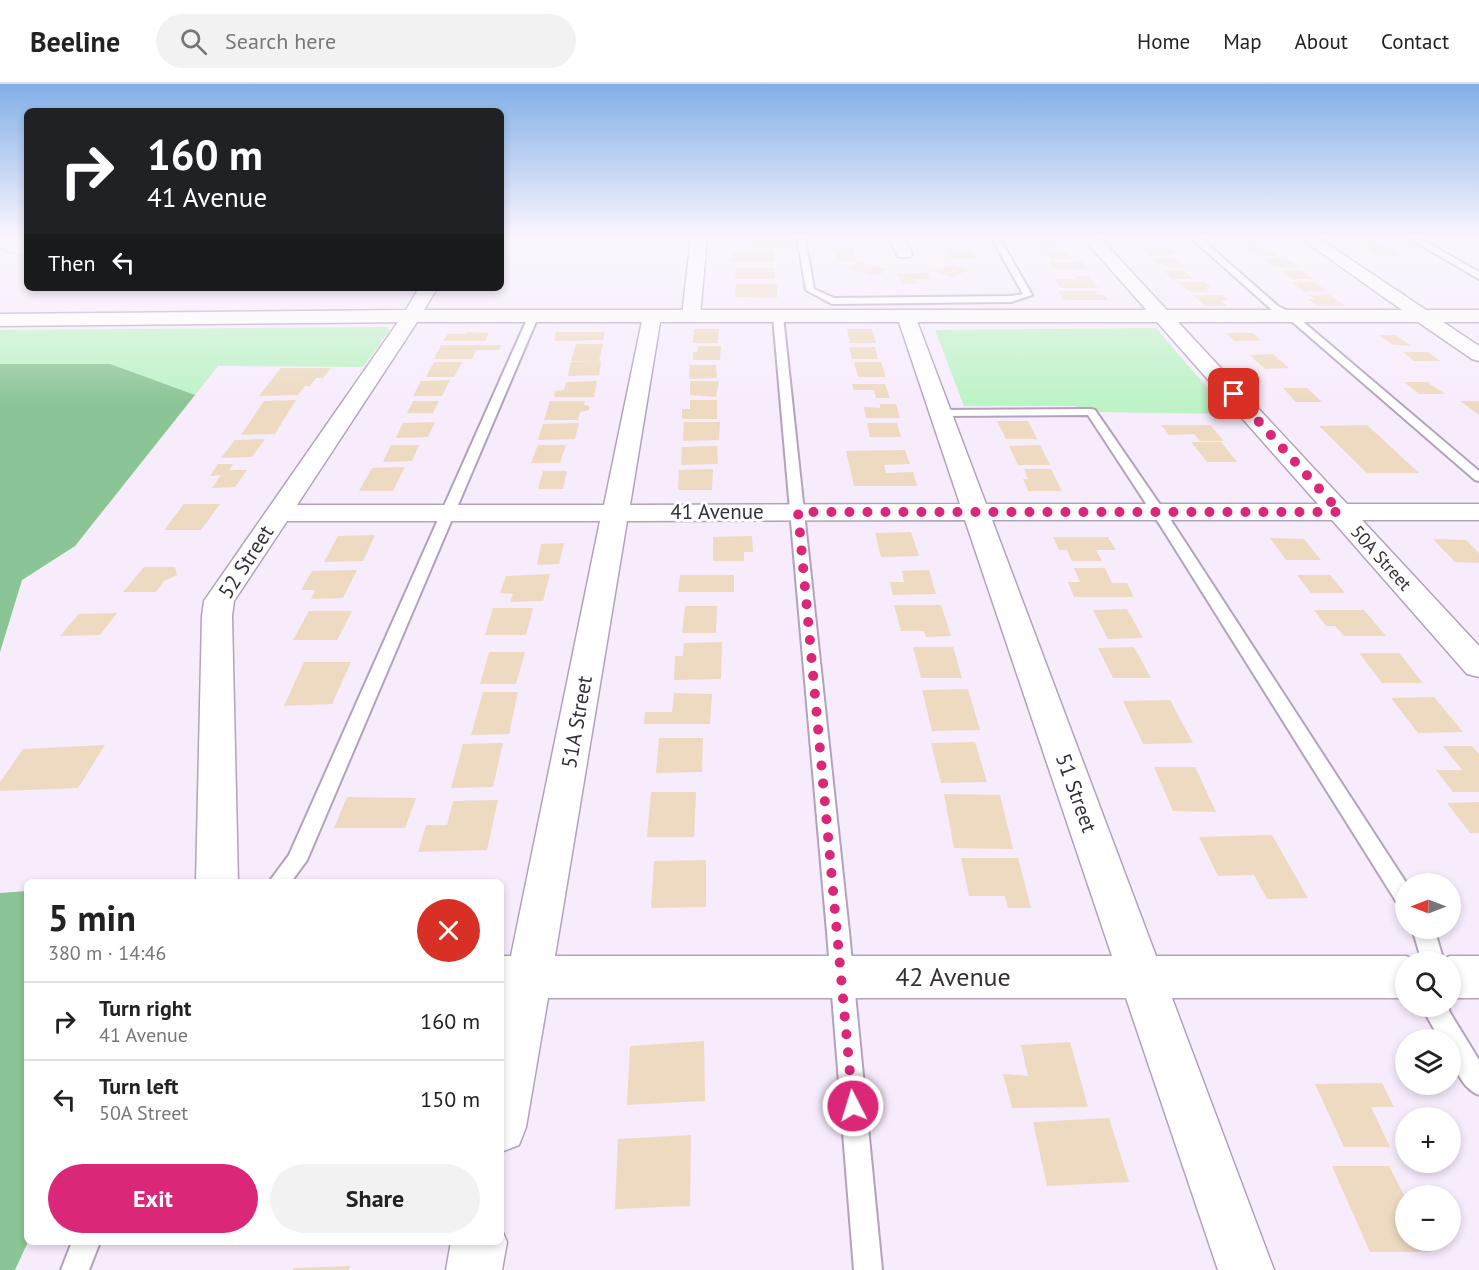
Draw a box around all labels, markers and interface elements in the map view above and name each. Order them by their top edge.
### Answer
search box [156,14,576,68]
text: Beeline [30,23,120,60]
icon: search [177,25,210,58]
text: Search here [225,27,336,55]
text: Home [1137,28,1190,55]
text: Map [1223,28,1262,55]
text: About [1295,28,1348,55]
text: Contact [1381,28,1449,55]
text: 160 m [147,127,263,182]
icon: right [48,132,126,210]
text: 41 Avenue [147,180,267,214]
icon: left [107,246,140,279]
text: Then [48,249,95,277]
pin [1208,368,1259,419]
icon: arrive [1217,377,1250,410]
street label: 41 Avenue [670,498,764,525]
street label: 52 Street [212,520,279,604]
street label: 50A Street [1346,520,1417,595]
street label: 51A Street [555,673,598,770]
street label: 51 Street [1050,750,1103,836]
north arrow [1395,873,1461,939]
map controls [1395,873,1461,1251]
text: 5 min [48,894,136,941]
button: close [417,899,480,962]
text: 380 m · 14:46 [48,940,166,966]
button: search [1395,951,1461,1017]
street label: 42 Avenue [895,960,1011,993]
text: Turn right [99,994,191,1022]
icon: right [48,1005,81,1038]
text: 160 m [420,1007,480,1035]
text: 41 Avenue [99,1022,188,1048]
button: layers [1395,1029,1461,1095]
text: Turn left [99,1072,179,1100]
position arrow [821,1074,885,1138]
icon: left [48,1083,81,1116]
text: 150 m [420,1085,480,1113]
text: 50A Street [99,1100,188,1126]
button: + [1395,1107,1461,1173]
button: Exit [48,1164,258,1233]
button: Share [270,1164,480,1233]
button: − [1395,1185,1461,1251]

